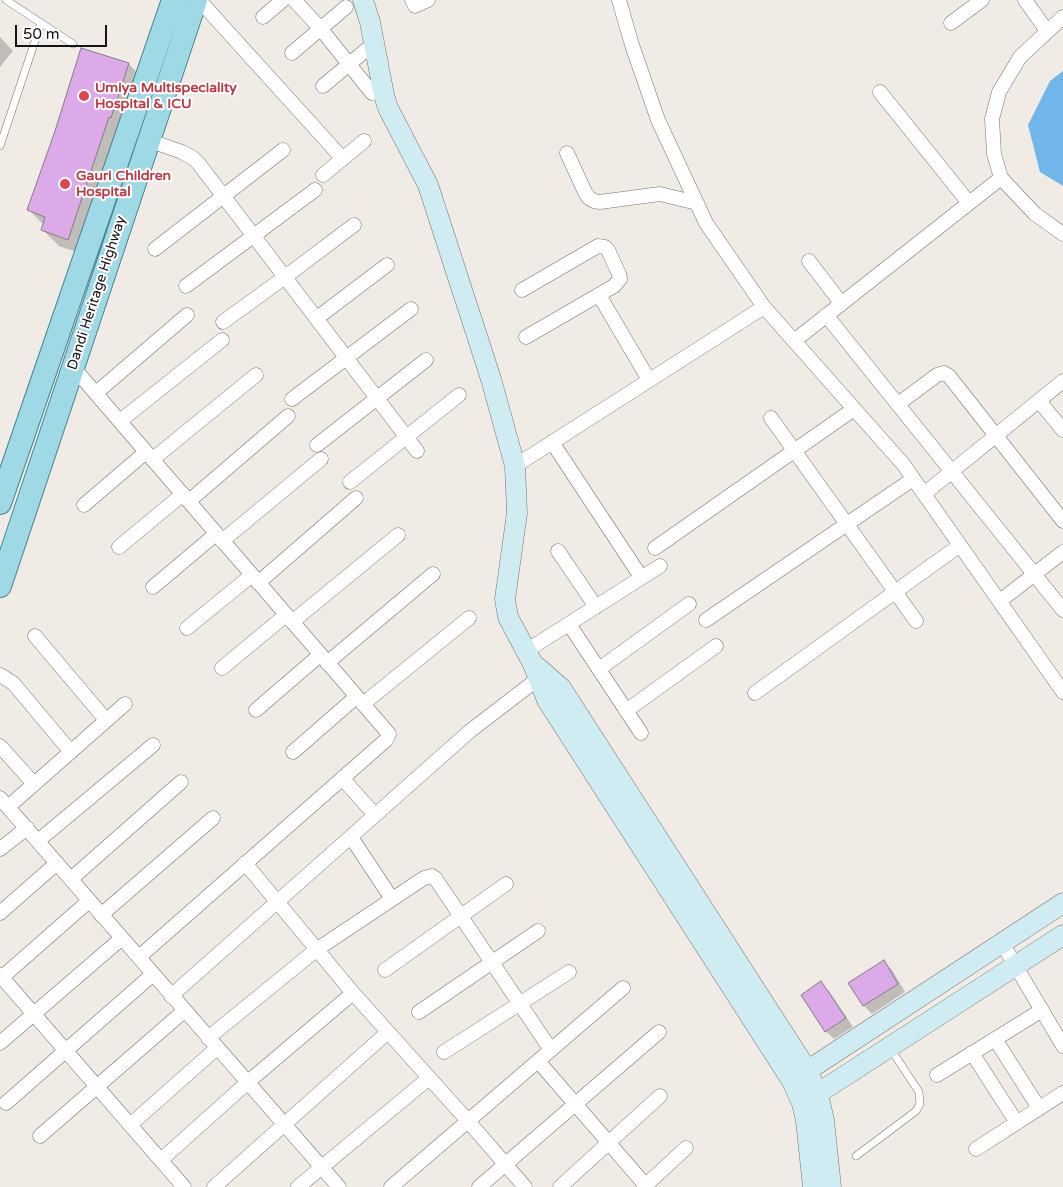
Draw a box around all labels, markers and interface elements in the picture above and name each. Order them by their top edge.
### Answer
scale bar [18,15,110,47]
text: 50 m [23,25,60,43]
place label: Umiya Multispeciality Hospital & ICU [95,80,237,112]
marker: Umiya Multispeciality Hospital & ICU [77,89,91,103]
place label: Gauri Children Hospital [76,168,171,200]
marker: Gauri Children Hospital [58,177,72,191]
street label: Dandi Heritage Highway [64,214,130,372]

